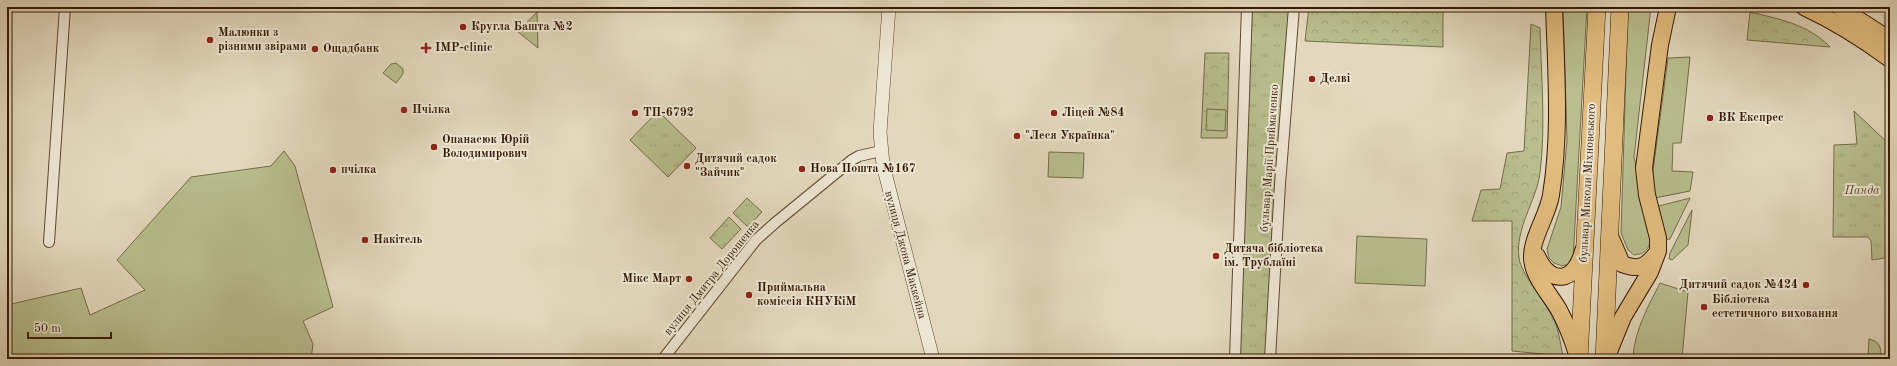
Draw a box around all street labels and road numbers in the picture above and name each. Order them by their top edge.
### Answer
street label: бульвар Марії Приймаченко [1258,84,1281,232]
street label: бульвар Миколи Міхновського [1577,103,1598,263]
street label: вулиця Джона Маккейна [882,190,928,320]
street label: вулиця Дмитра Дорошенка [662,218,762,338]

